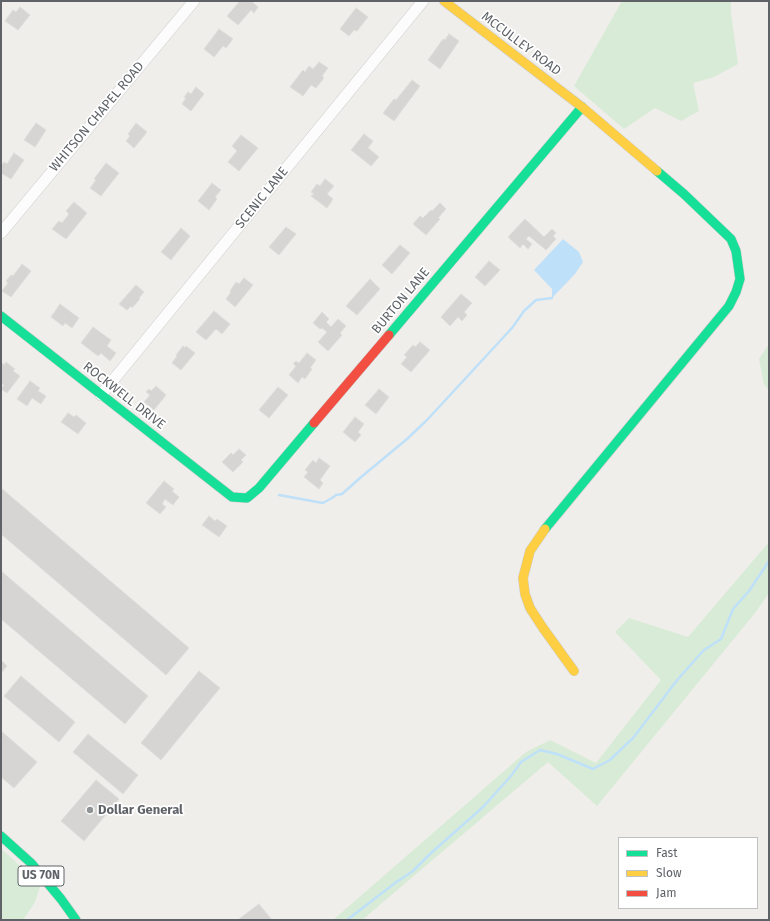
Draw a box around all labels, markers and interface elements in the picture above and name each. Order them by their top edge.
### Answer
street label: MCCULLEY ROAD [478,9,564,79]
street label: WHITSON CHAPEL ROAD [46,59,148,175]
street label: SCENIC LANE [232,164,292,232]
street label: BURTON LANE [369,265,433,337]
street label: ROCKWELL DRIVE [80,359,168,433]
place label: Dollar General [98,802,183,818]
marker: Dollar General [85,805,95,815]
legend [618,837,758,909]
text: Fast [656,846,678,860]
road number: US 70N [18,866,64,886]
text: Slow [656,866,682,880]
text: Jam [656,886,676,900]

